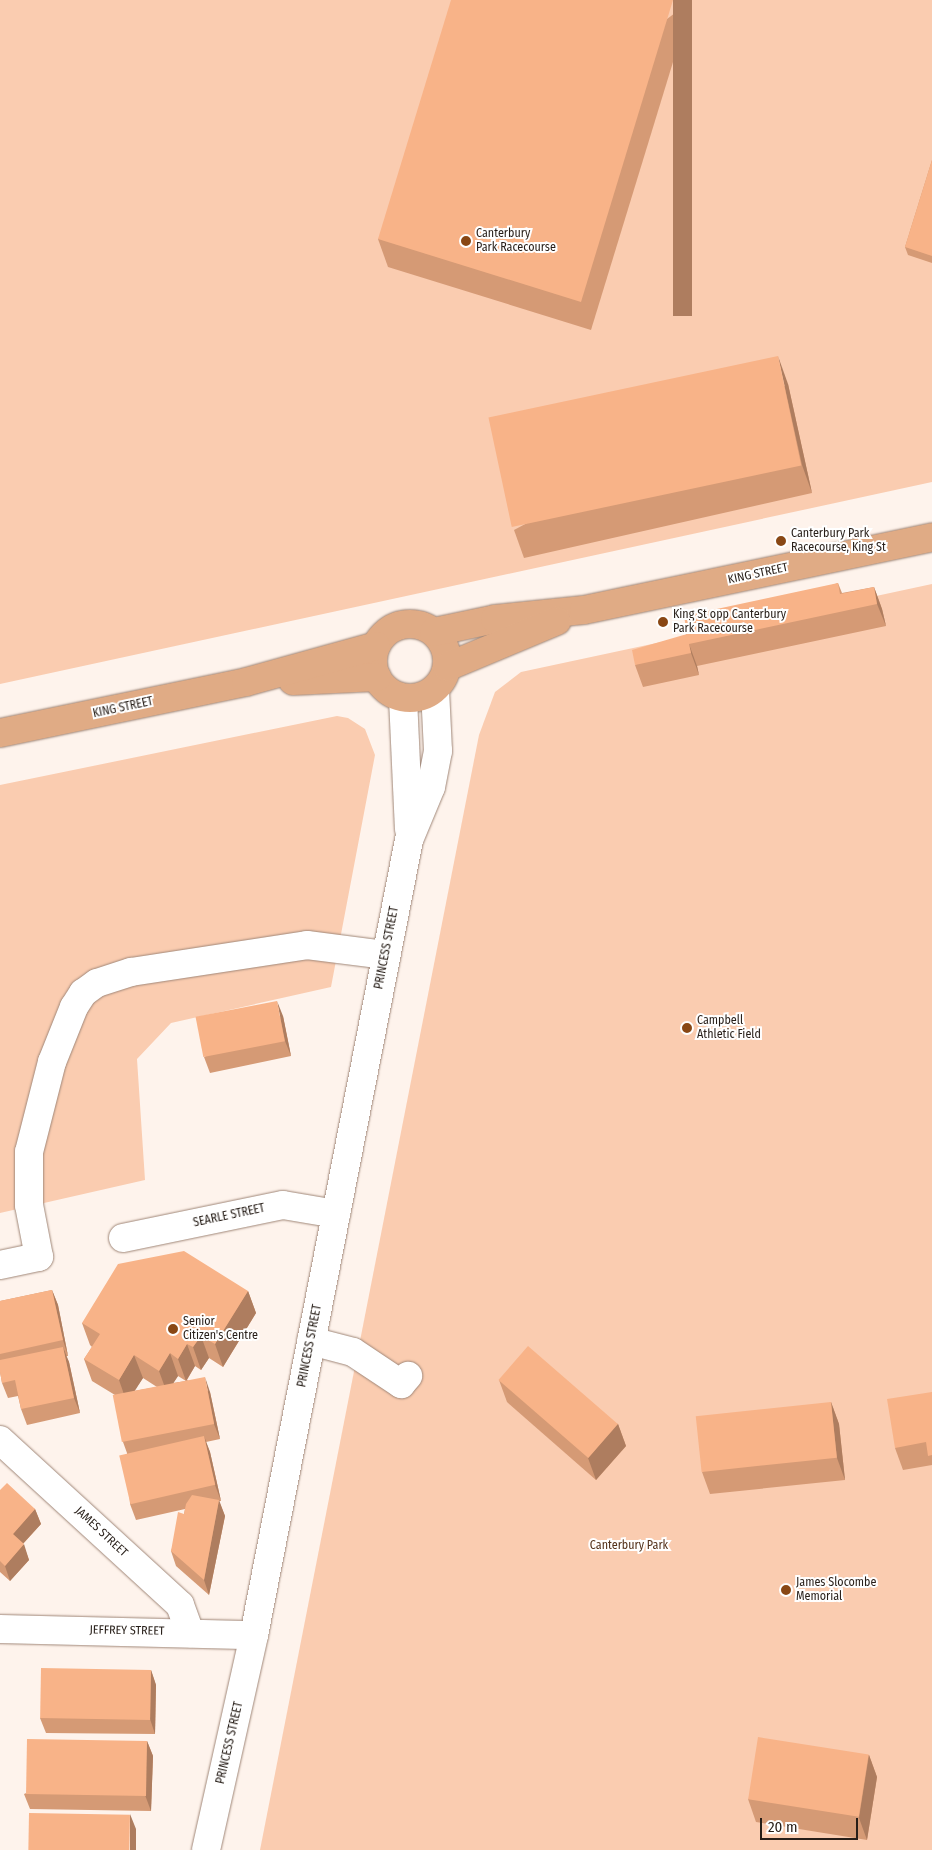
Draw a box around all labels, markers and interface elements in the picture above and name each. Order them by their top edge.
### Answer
place label: Canterbury Park Racecourse [476,227,556,255]
marker: Canterbury Park Racecourse [460,235,472,247]
place label: Canterbury Park Racecourse, King St [791,527,886,555]
marker: Canterbury Park Racecourse, King St [775,535,787,547]
street label: KING STREET [727,561,789,587]
place label: King St opp Canterbury Park Racecourse [673,608,786,636]
marker: King St opp Canterbury Park Racecourse [657,616,669,628]
street label: KING STREET [92,695,154,721]
street label: PRINCESS STREET [372,905,402,991]
place label: Campbell Athletic Field [697,1014,761,1042]
marker: Campbell Athletic Field [681,1022,693,1034]
street label: SEARLE STREET [192,1201,266,1231]
street label: PRINCESS STREET [295,1303,325,1389]
place label: Senior Citizen's Centre [183,1315,258,1343]
marker: Senior Citizen's Centre [167,1323,179,1335]
street label: JAMES STREET [72,1504,130,1560]
park label: Canterbury Park [590,1539,668,1553]
place label: James Slocombe Memorial [796,1576,876,1604]
marker: James Slocombe Memorial [780,1584,792,1596]
street label: JEFFREY STREET [89,1623,165,1639]
street label: PRINCESS STREET [214,1700,246,1786]
scale bar [762,1808,860,1840]
text: 20 m [768,1818,798,1836]

